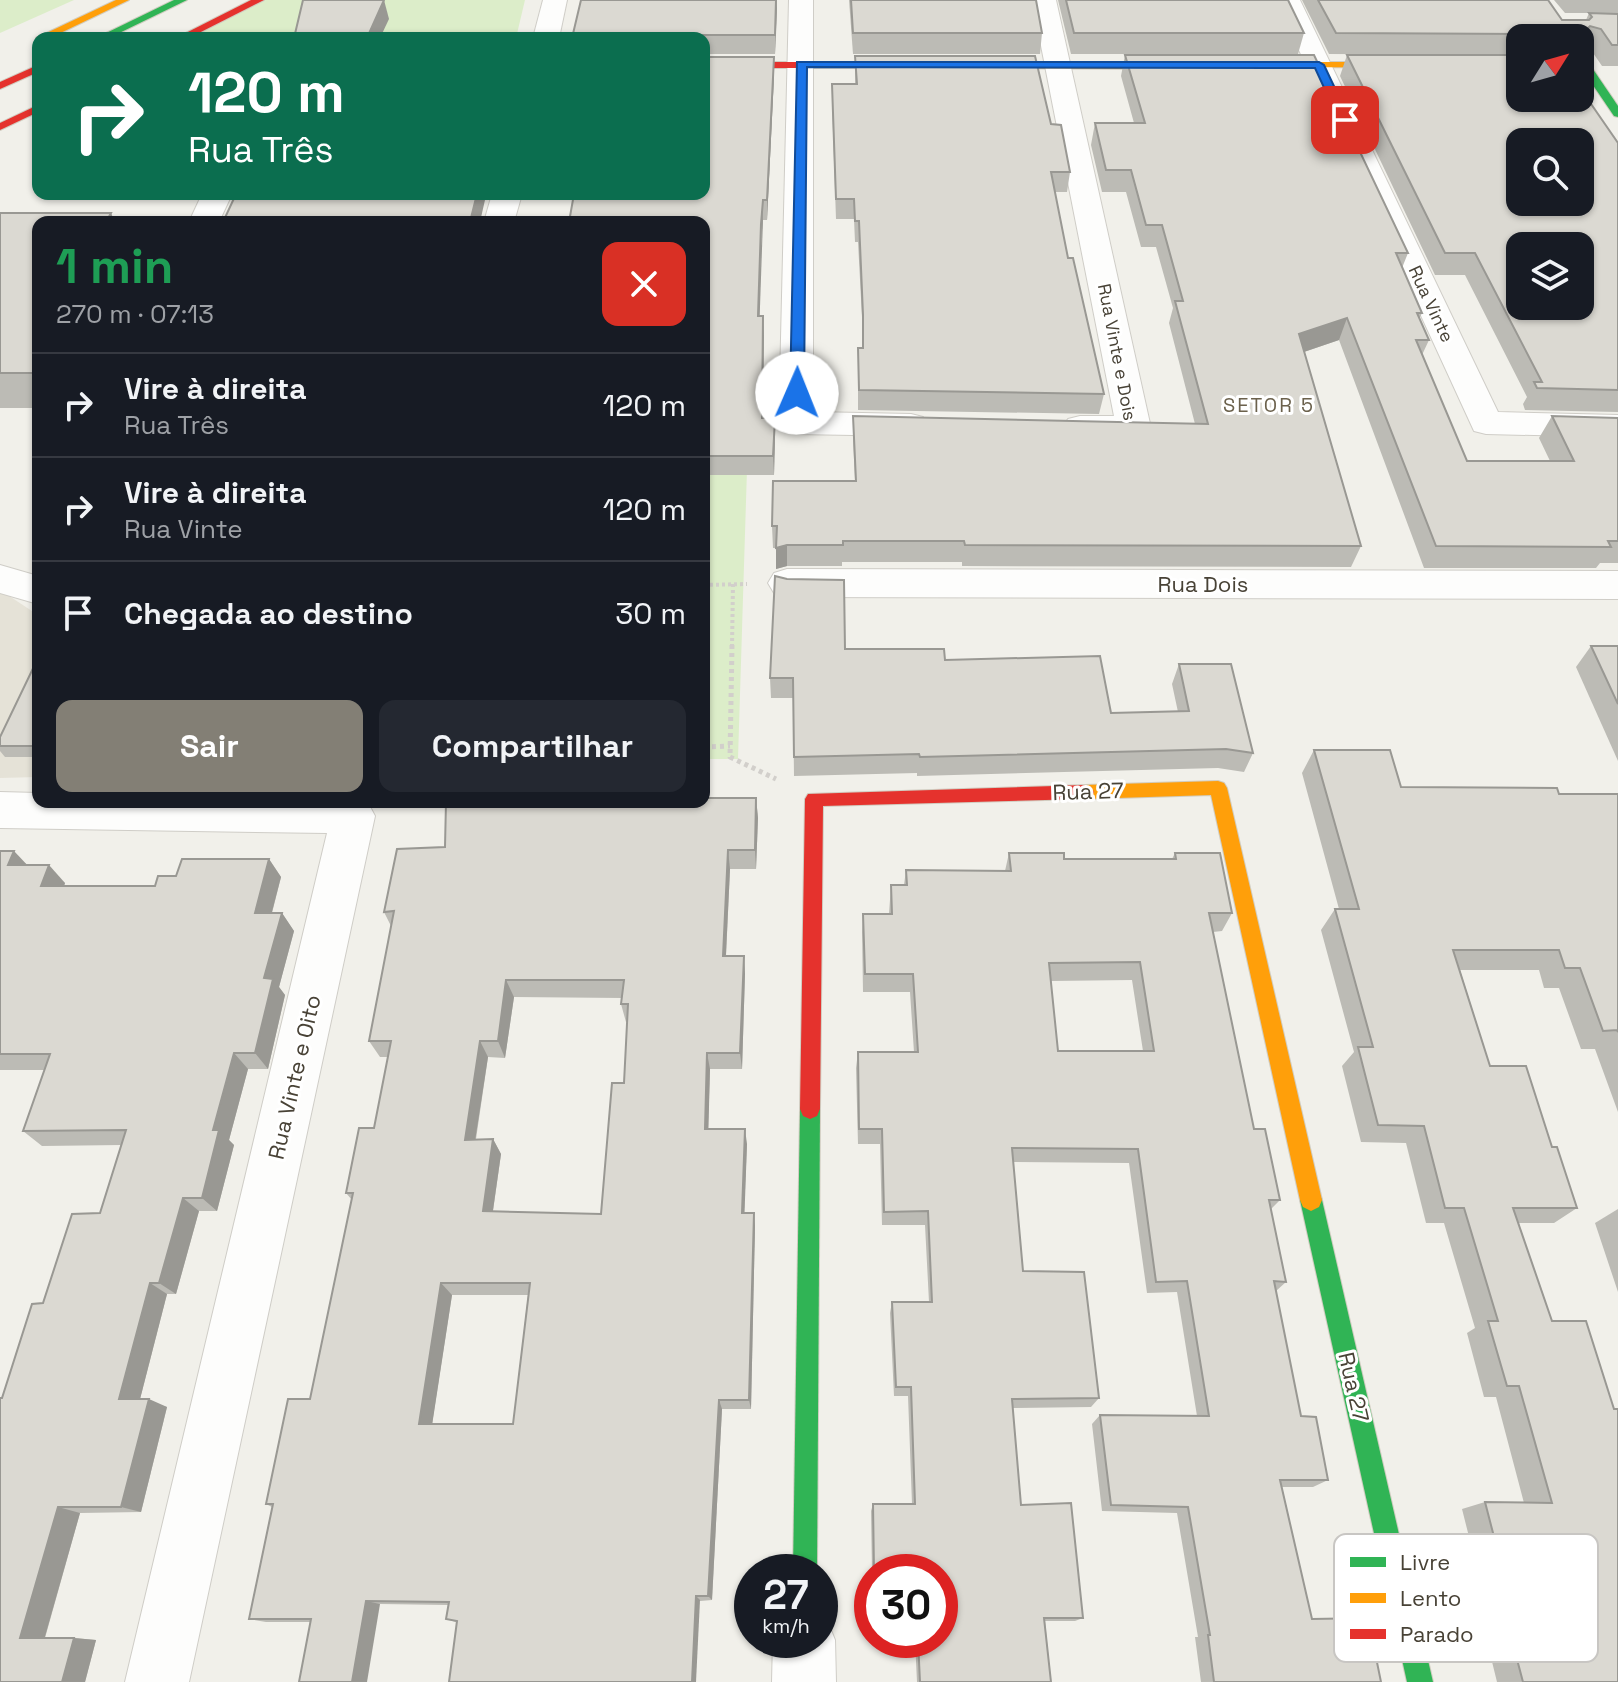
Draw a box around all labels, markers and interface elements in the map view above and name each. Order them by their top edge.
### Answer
north arrow [1506,24,1594,112]
map controls [1506,24,1594,320]
text: 120 m [188,57,345,128]
icon: right [56,64,160,168]
pin [1311,86,1379,154]
icon: arrive [1323,98,1367,142]
text: Rua Três [188,127,333,173]
button: search [1506,128,1594,216]
button: layers [1506,232,1594,320]
text: 1 min [56,236,173,297]
button: close [602,242,686,326]
street label: Rua Vinte [1404,262,1459,346]
street label: Rua Vinte e Dois [1093,282,1142,422]
text: 270 m · 07:13 [56,297,214,331]
position arrow [755,351,839,435]
text: Vire à direita [124,369,307,408]
icon: right [56,383,100,427]
text: 120 m [603,386,686,425]
district label: SETOR 5 [1223,392,1315,418]
text: Rua Três [124,408,229,442]
text: Vire à direita [124,473,307,512]
icon: right [56,487,100,531]
text: 120 m [603,490,686,529]
text: Rua Vinte [124,512,243,546]
street label: Rua Dois [1158,570,1248,598]
icon: arrive [56,591,100,635]
text: Chegada ao destino [124,594,413,633]
text: 30 m [615,594,686,633]
button: Sair [56,700,363,792]
button: Compartilhar [379,700,686,792]
street label: Rua 27 [1052,776,1124,806]
street label: Rua Vinte e Oito [261,992,327,1162]
street label: Rua 27 [1332,1349,1376,1425]
legend [1334,1534,1598,1662]
text: Livre [1400,1548,1450,1576]
speed limit sign: 30 [854,1554,958,1658]
text: 27 [763,1570,809,1621]
text: Lento [1400,1584,1461,1612]
text: km/h [762,1613,810,1639]
text: Parado [1400,1620,1474,1648]

